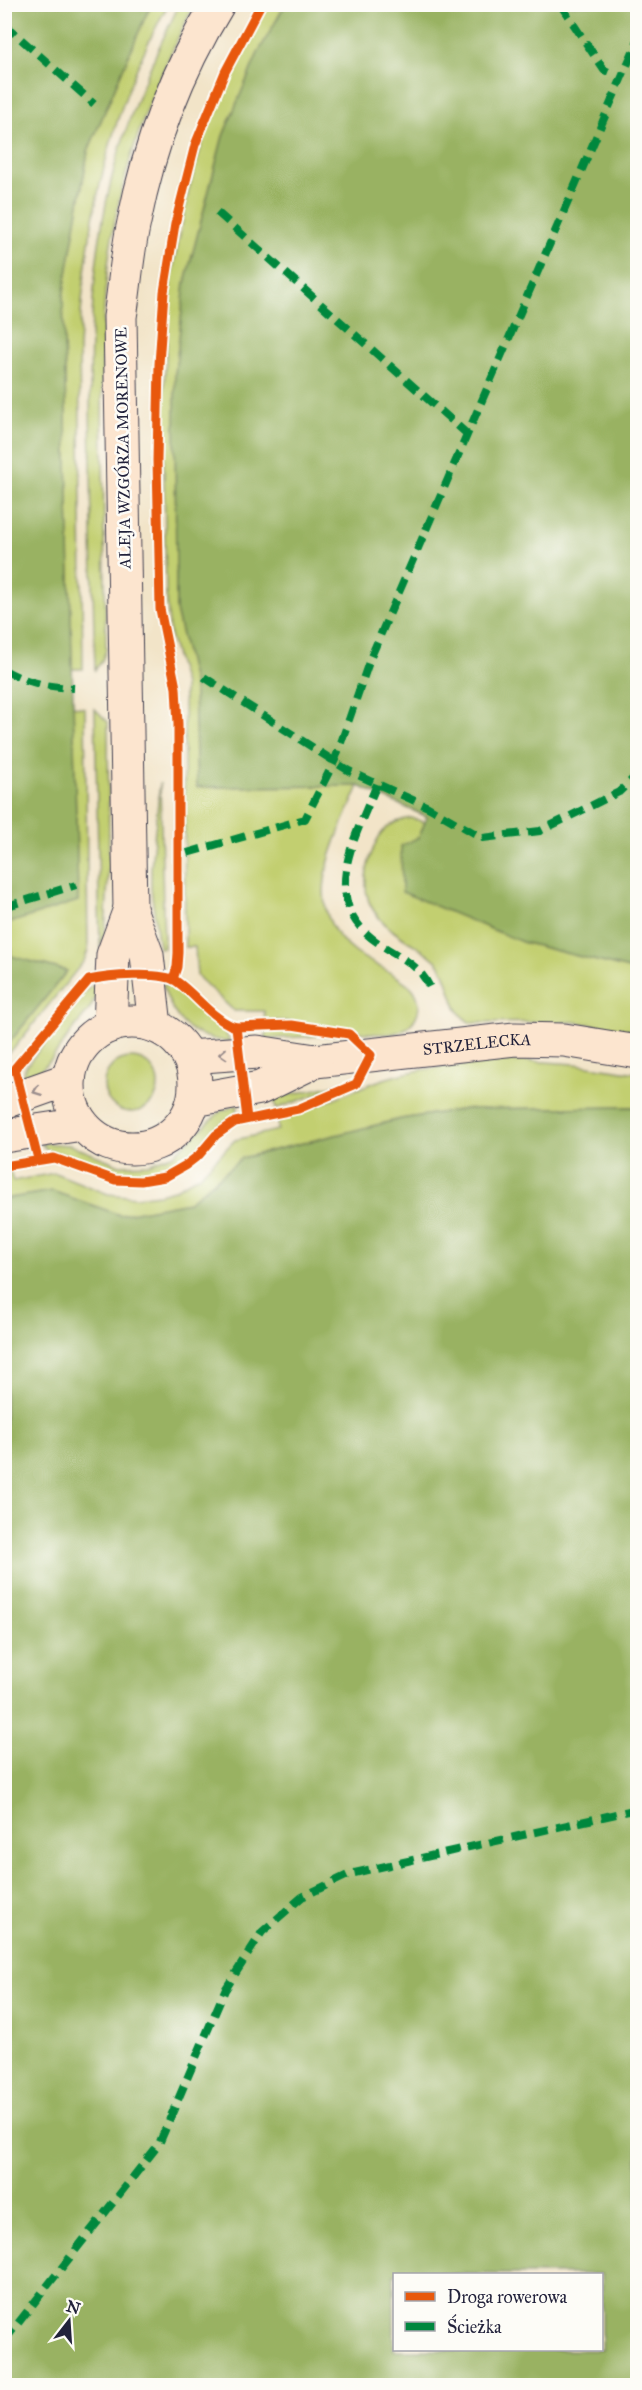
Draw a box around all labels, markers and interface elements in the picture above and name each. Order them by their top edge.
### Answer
street label: ALEJA WZGÓRZA MORENOWE [109,327,136,570]
street label: STRZELECKA [422,1029,532,1059]
one-way arrow [218,1047,227,1060]
one-way arrow [32,1084,43,1096]
legend [393,2273,603,2351]
text: Droga rowerowa [447,2286,567,2309]
north arrow [39,2291,99,2351]
text: N [64,2296,83,2318]
text: Ścieżka [447,2314,502,2338]

